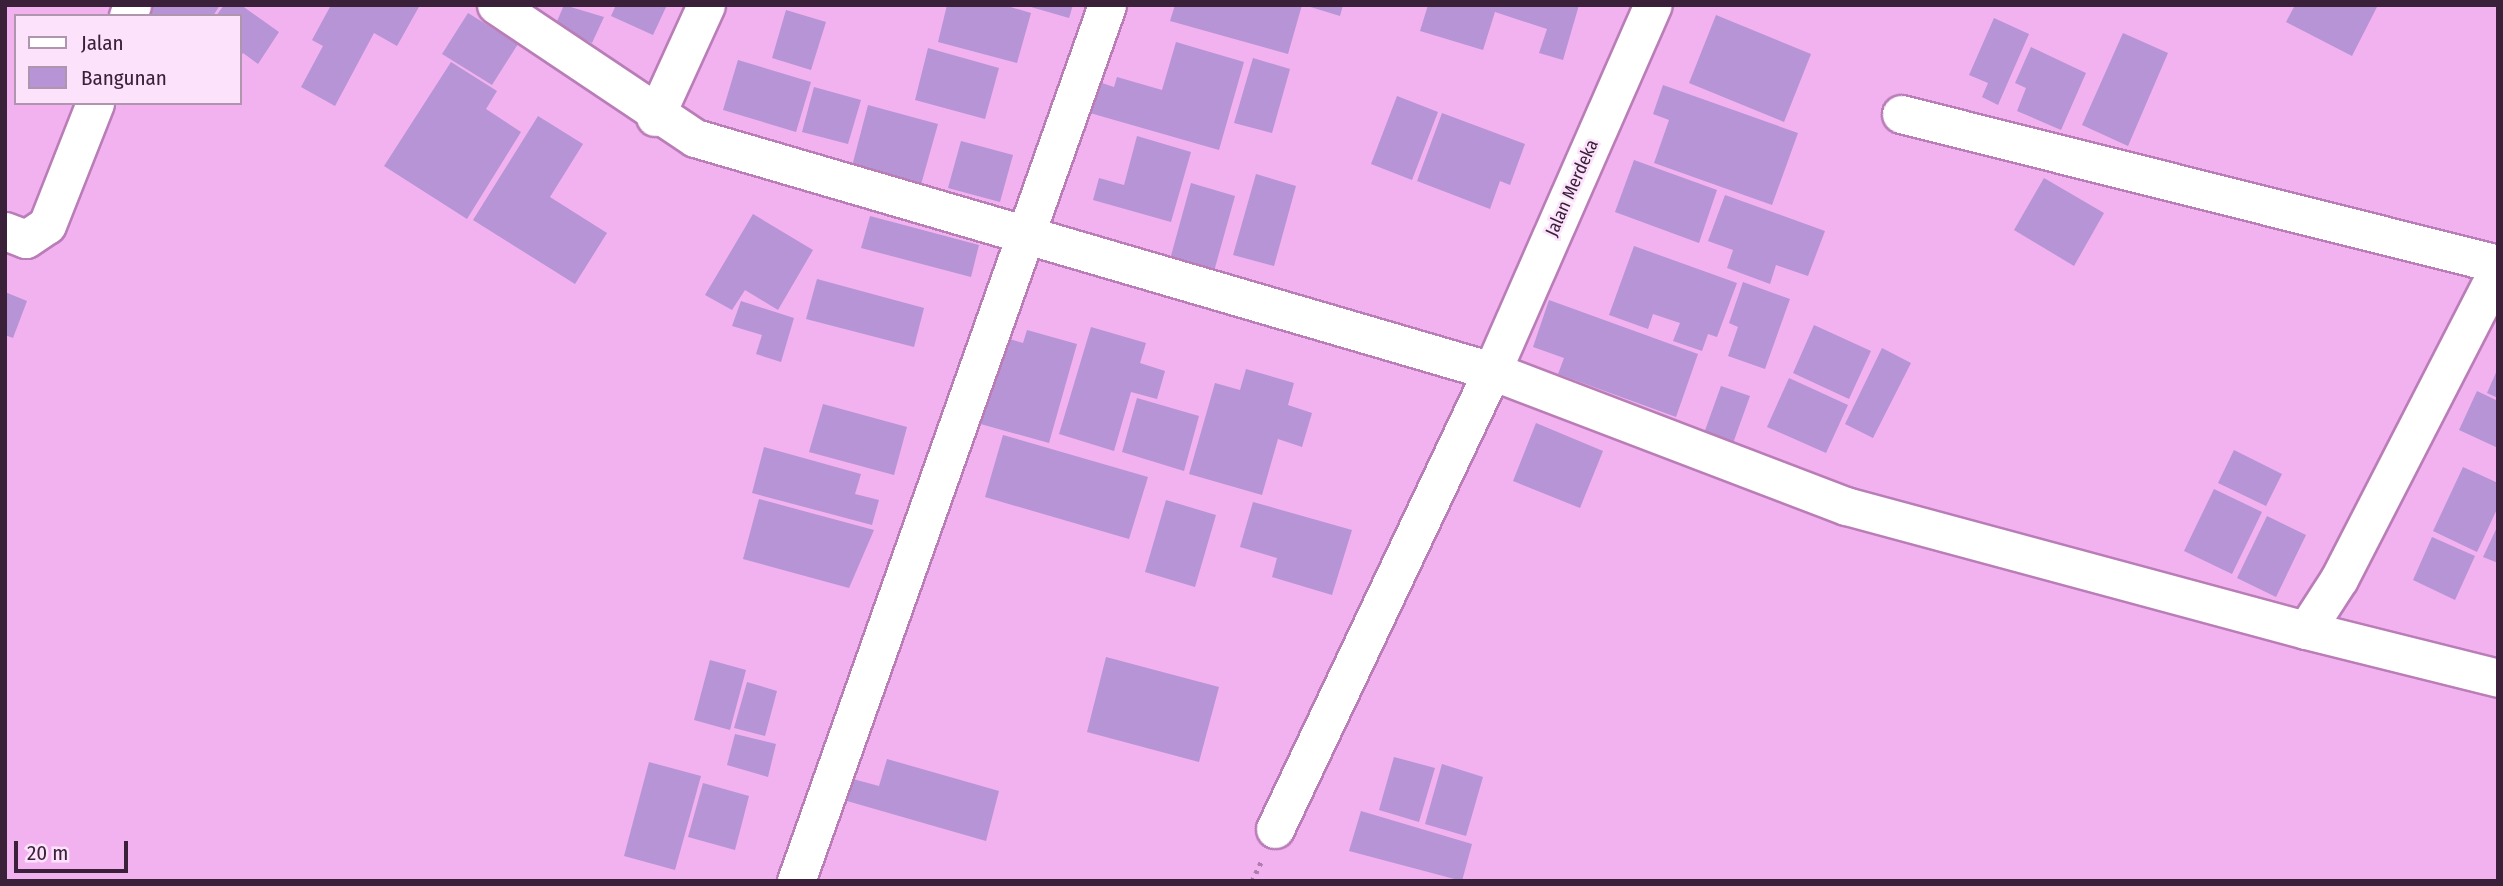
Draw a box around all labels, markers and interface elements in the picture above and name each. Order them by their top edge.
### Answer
legend [14,14,242,105]
text: Jalan [81,30,124,56]
text: Bangunan [81,65,167,91]
street label: Jalan Merdeka [1541,136,1603,240]
scale bar [18,826,131,870]
text: 20 m [27,840,68,866]

